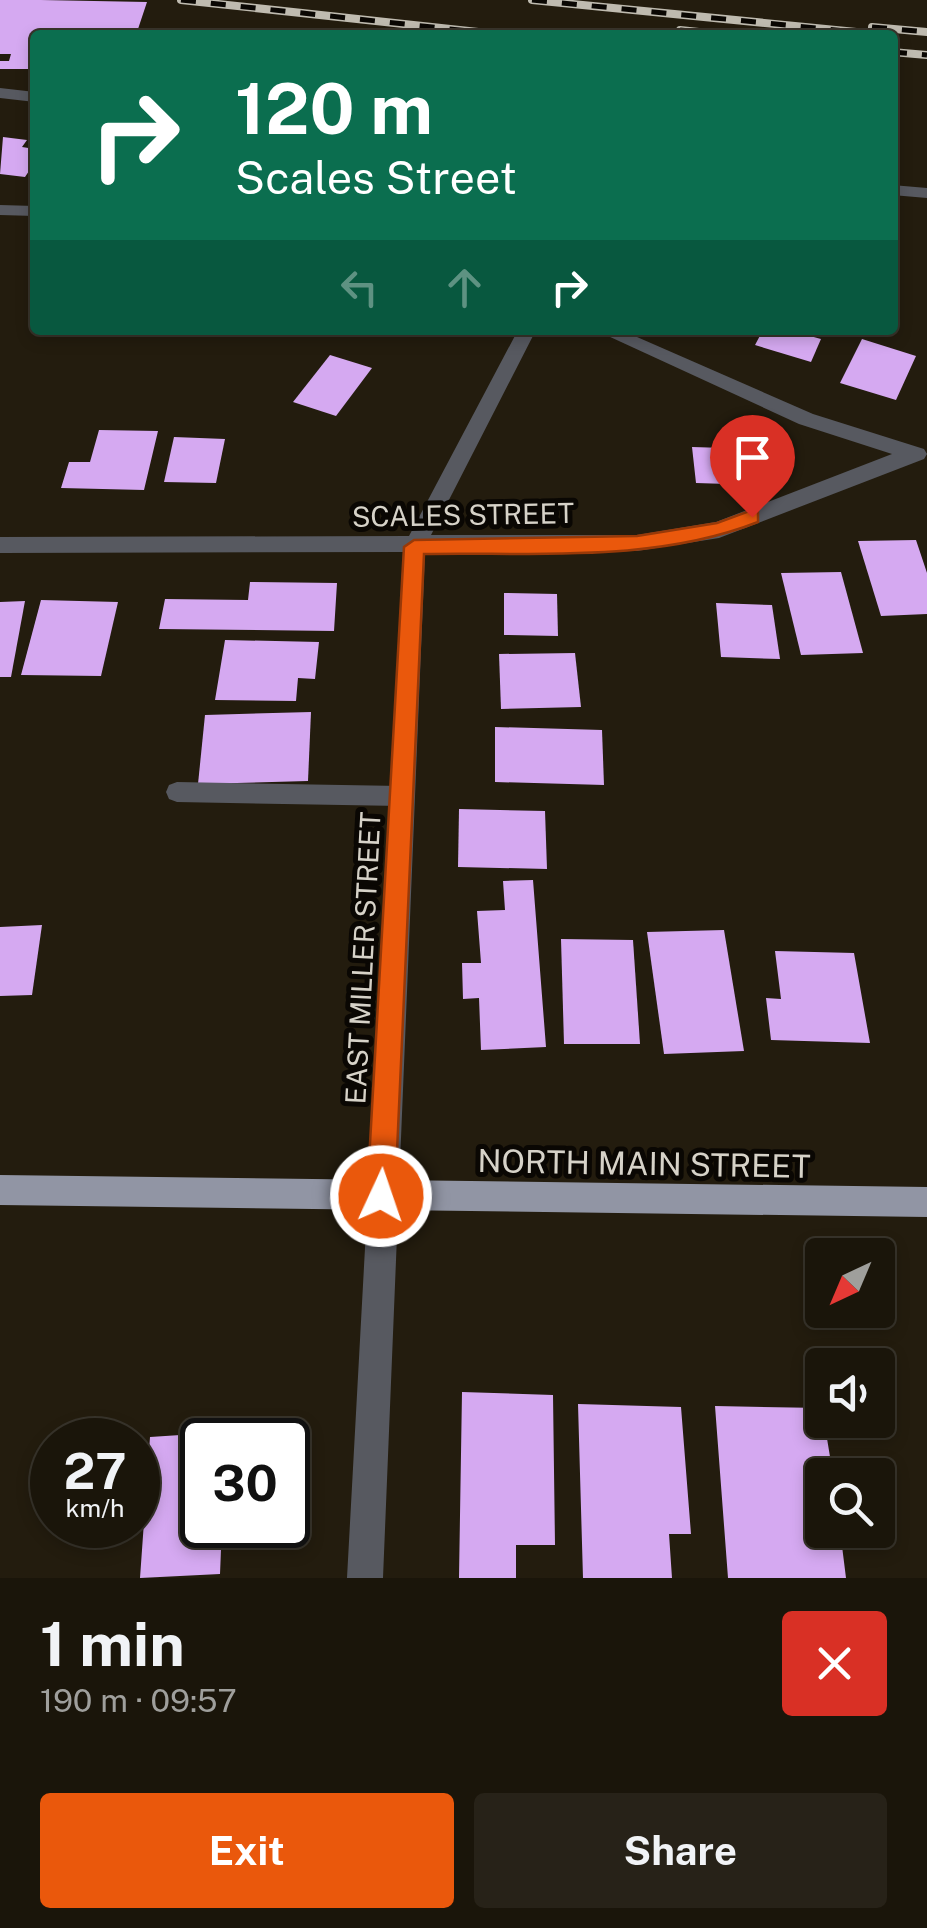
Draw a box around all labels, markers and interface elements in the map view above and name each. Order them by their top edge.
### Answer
text: 120 m [235,67,433,150]
icon: right [70,70,200,200]
text: Scales Street [235,151,517,204]
icon: left [332,260,387,315]
icon: ahead [437,260,492,315]
icon: right [542,260,597,315]
pin [710,415,795,518]
icon: arrive [725,430,780,485]
street label: SCALES STREET [352,496,574,533]
street label: EAST MILLER STREET [338,811,387,1105]
street label: NORTH MAIN STREET [477,1142,811,1185]
position arrow [329,1144,433,1248]
north arrow [805,1238,895,1328]
map controls [805,1238,895,1548]
button: sound [805,1348,895,1438]
speed limit sign: 30 [180,1418,310,1548]
text: 27 [63,1441,127,1500]
button: search [805,1458,895,1548]
text: km/h [66,1493,124,1523]
text: 1 min [40,1609,185,1680]
button: close [782,1611,887,1716]
text: 190 m · 09:57 [40,1682,237,1719]
button: Exit [40,1793,454,1908]
button: Share [474,1793,887,1908]

